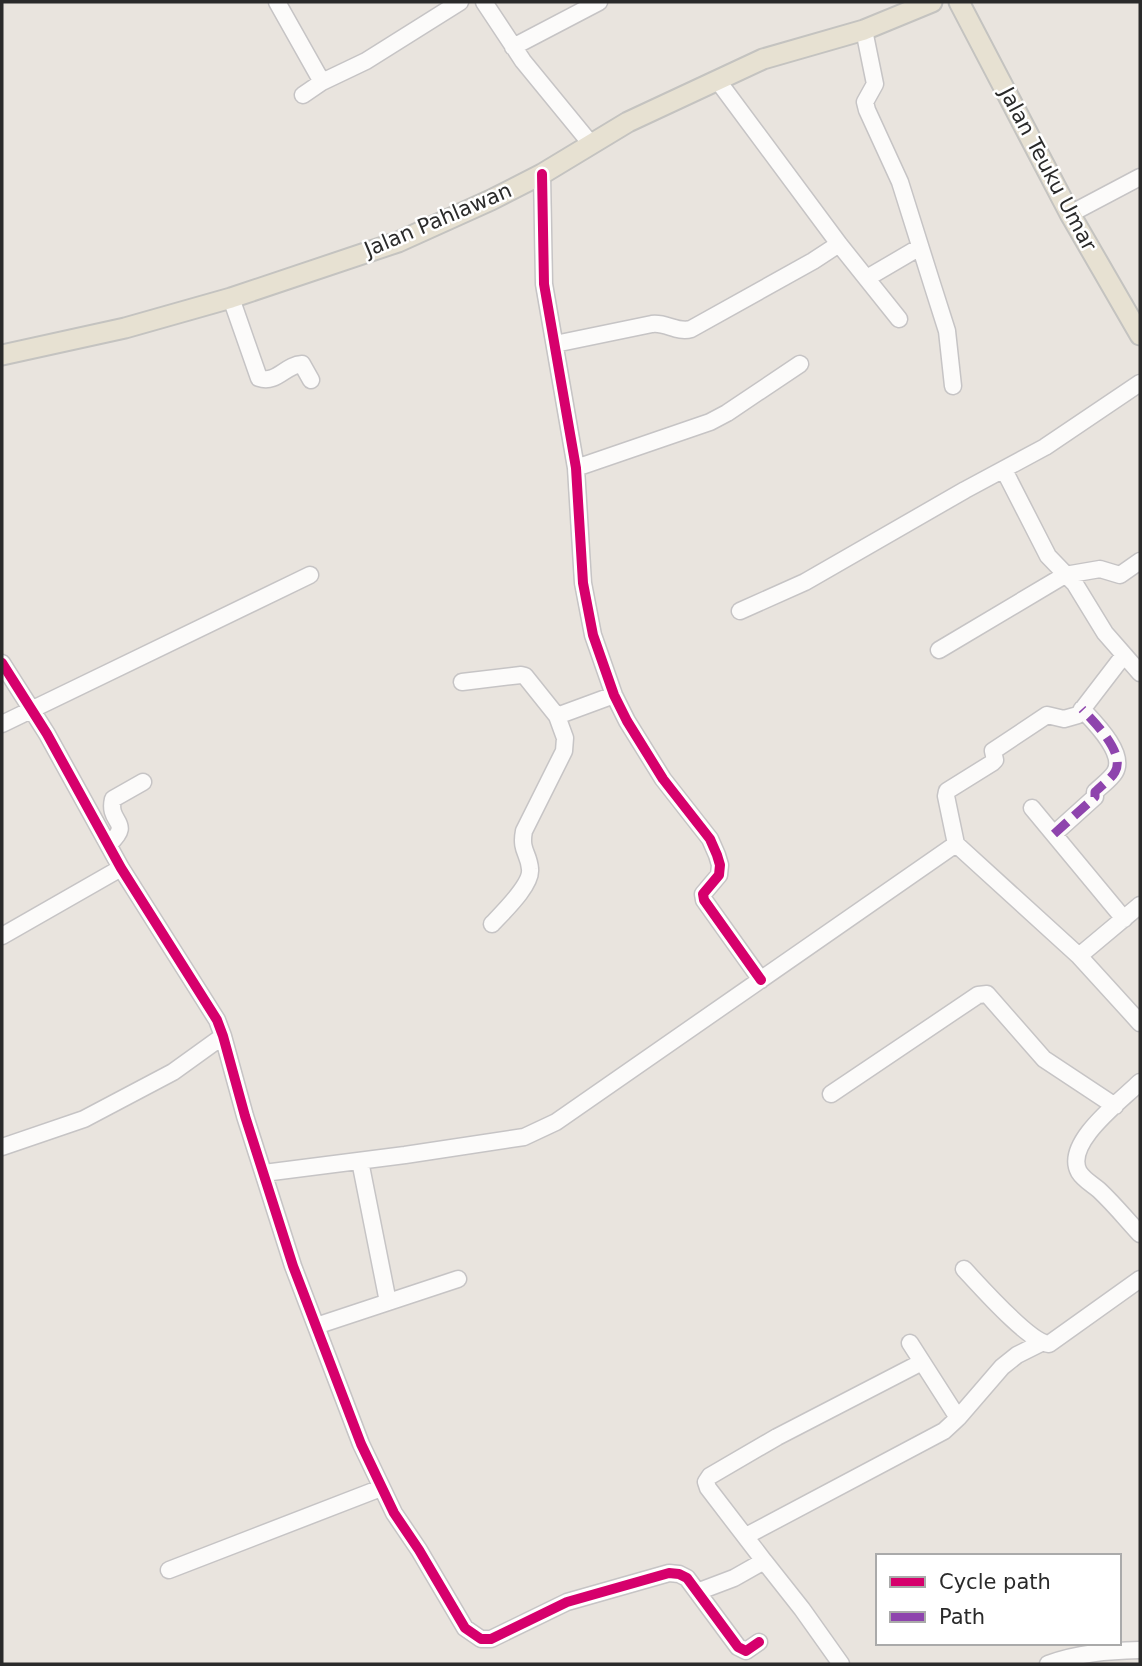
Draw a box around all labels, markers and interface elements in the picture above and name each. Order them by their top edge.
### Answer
street label: Jalan Teuku Umar [994,81,1102,255]
street label: Jalan Pahlawan [359,178,515,263]
legend [876,1554,1121,1645]
text: Cycle path [939,1570,1051,1594]
text: Path [939,1605,985,1629]

